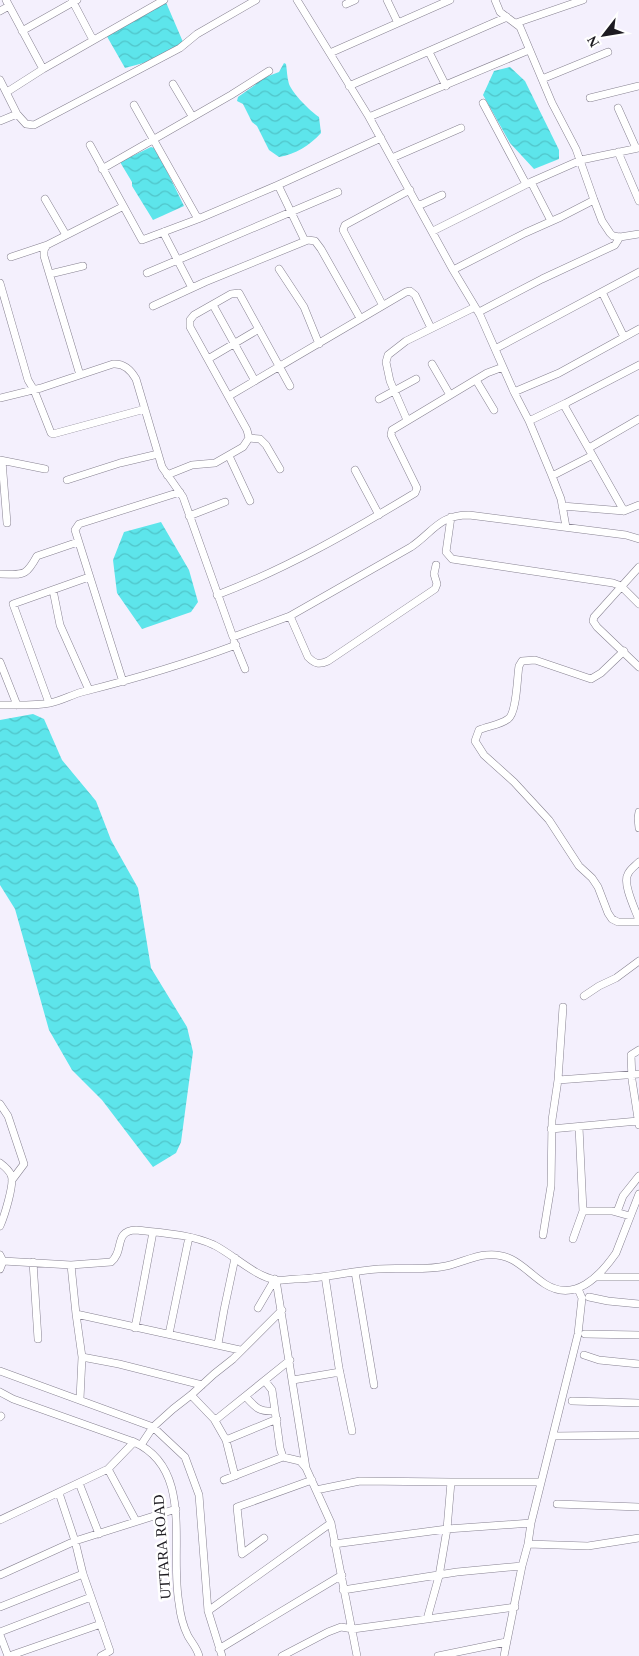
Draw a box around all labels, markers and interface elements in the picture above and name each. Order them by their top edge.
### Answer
north arrow [579,10,629,60]
text: N [584,33,602,50]
street label: UTTARA ROAD [150,1494,174,1600]

